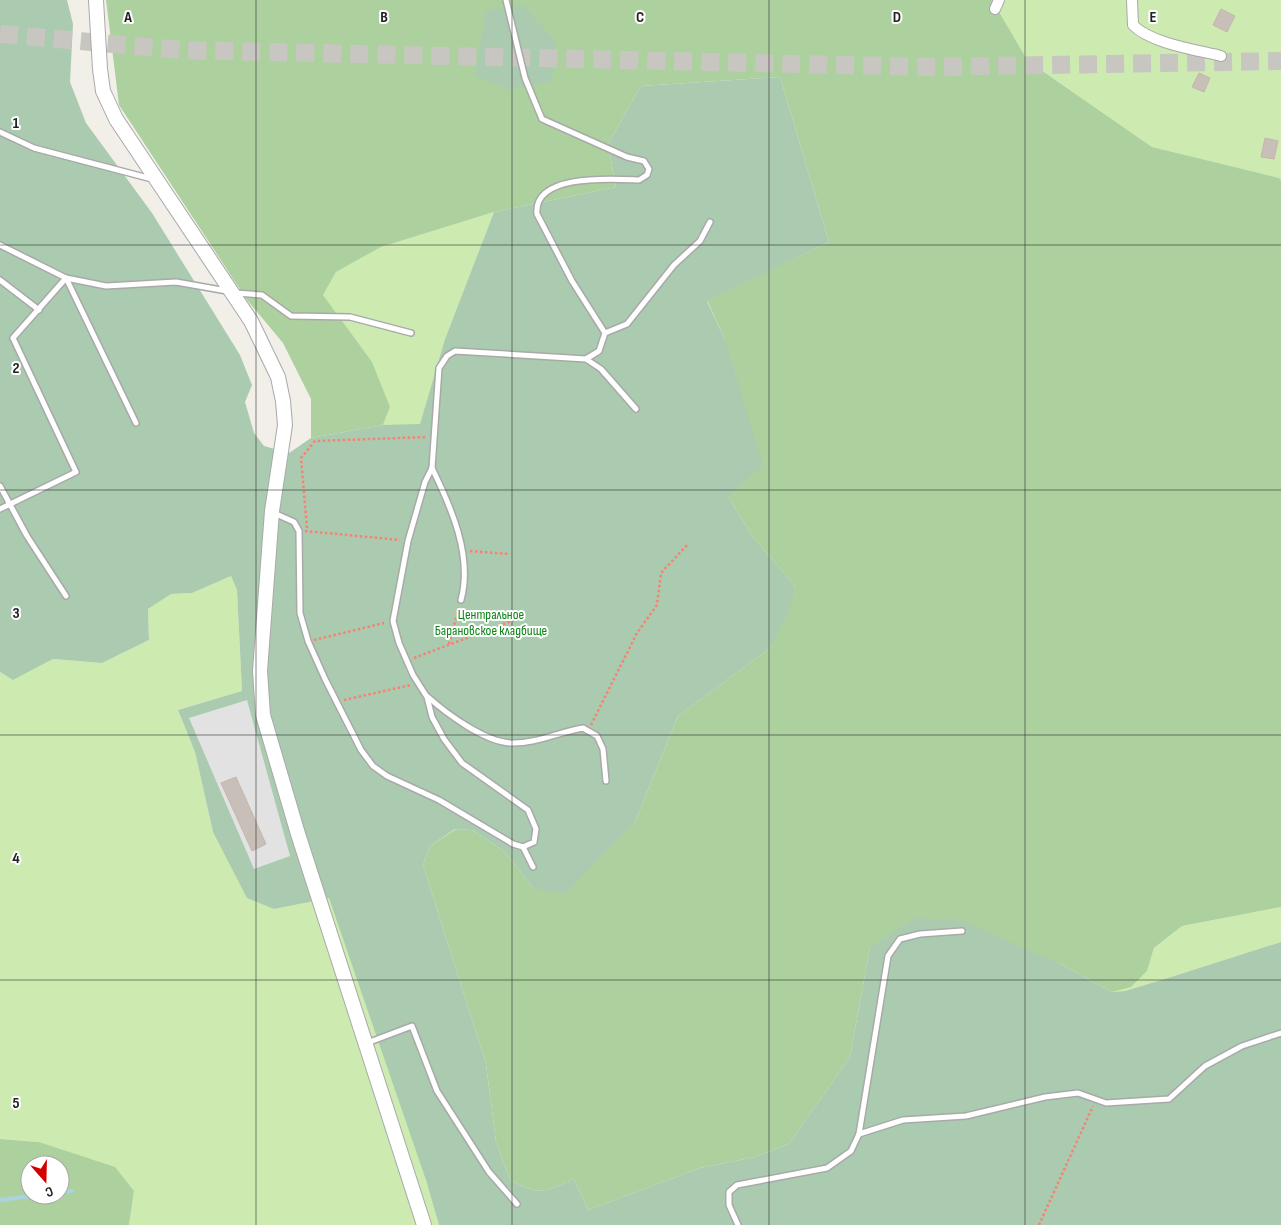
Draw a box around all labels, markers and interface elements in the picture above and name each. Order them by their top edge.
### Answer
text: A [123,8,132,27]
text: B [380,8,388,27]
text: C [636,8,644,27]
text: D [893,8,901,27]
text: E [1150,8,1157,27]
text: 1 [13,114,20,133]
text: 2 [12,359,20,378]
text: 3 [12,604,20,623]
park label: Центральное Барановское кладбище [435,606,547,639]
text: 4 [12,849,20,868]
text: 5 [12,1094,20,1113]
north arrow [20,1155,70,1205]
text: С [43,1183,56,1201]

